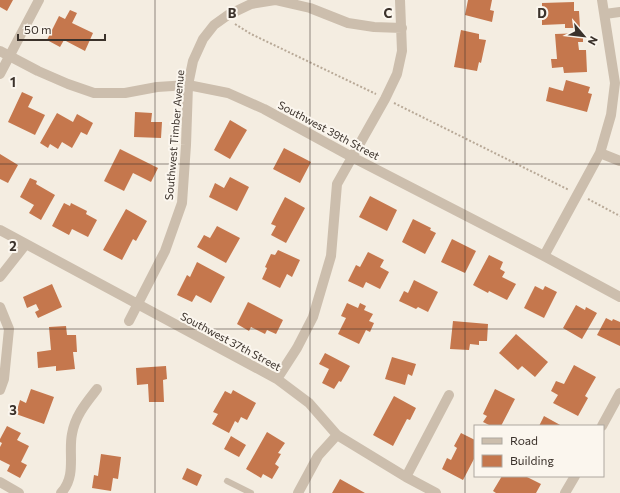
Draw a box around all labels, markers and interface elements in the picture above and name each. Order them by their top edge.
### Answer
text: B [228,5,237,21]
text: C [384,5,393,21]
text: D [537,5,547,21]
scale bar [18,16,105,42]
north arrow [564,16,604,56]
text: 50 m [24,22,52,36]
text: N [586,34,601,48]
street label: Southwest Timber Avenue [162,69,186,201]
text: 1 [10,74,16,90]
street label: Southwest 39th Street [276,98,382,162]
text: 2 [9,238,17,254]
street label: Southwest 37th Street [179,309,284,373]
text: 3 [9,402,17,418]
legend [474,425,604,477]
text: Road [510,433,538,447]
text: Building [510,453,554,467]

